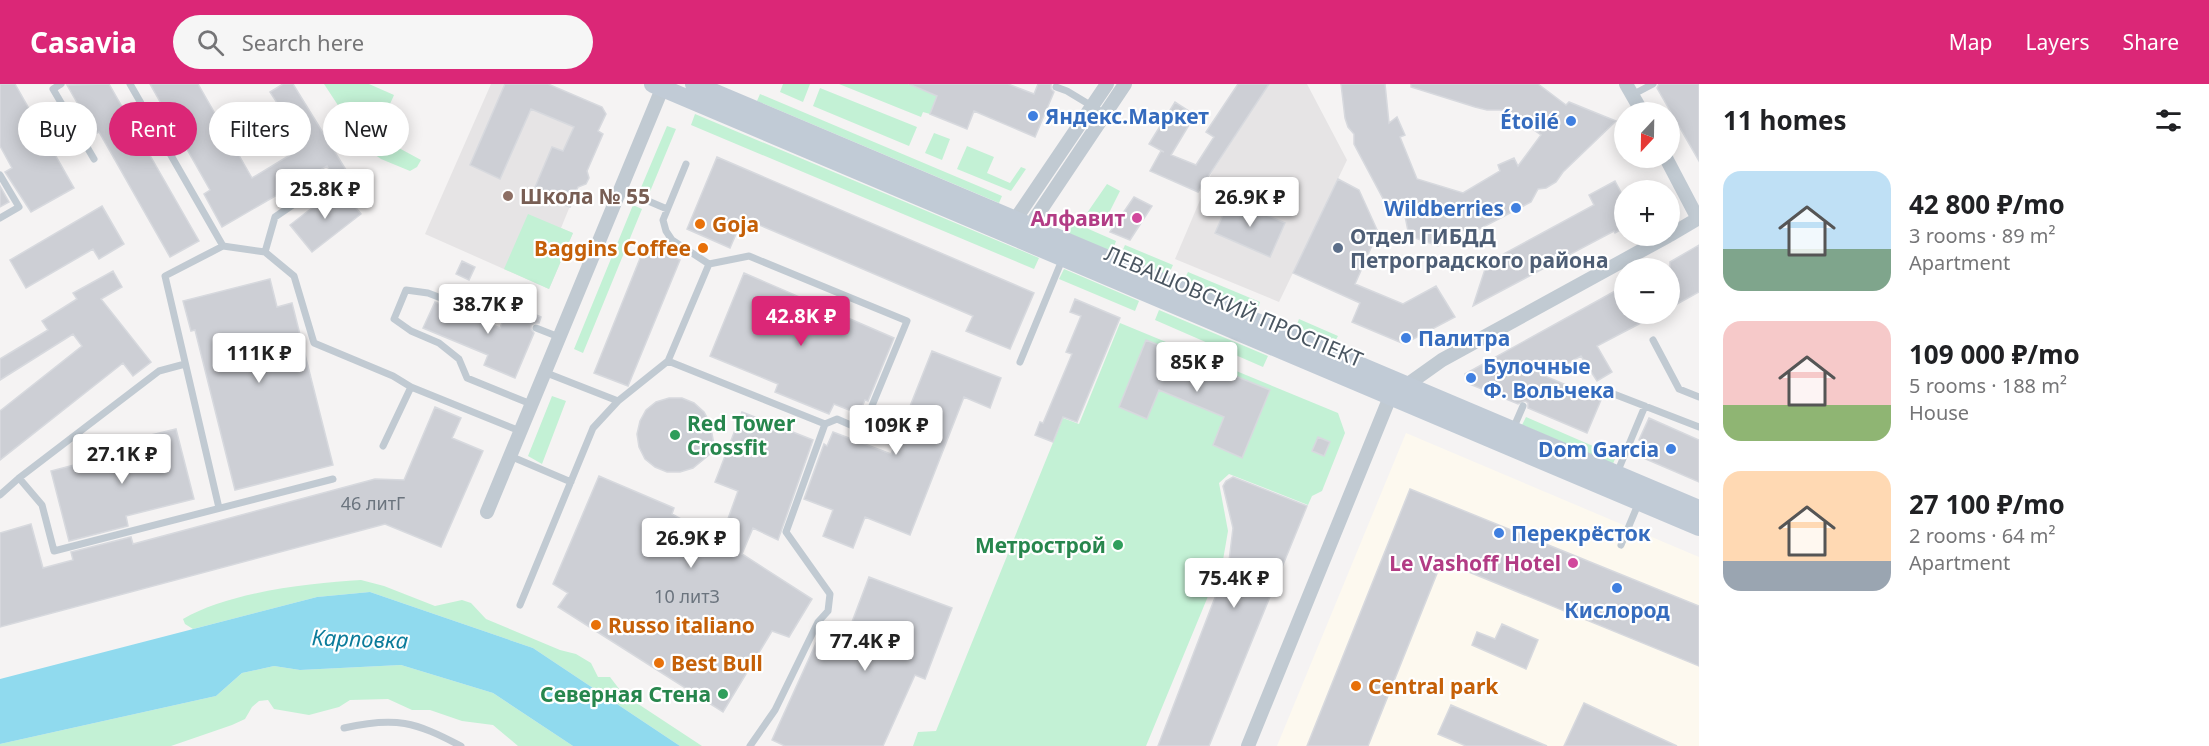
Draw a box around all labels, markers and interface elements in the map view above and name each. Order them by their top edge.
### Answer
search box [173,15,593,69]
text: Casavia [30,23,137,61]
icon: search [194,26,227,59]
text: Search here [242,27,364,57]
text: Map [1949,28,1993,56]
text: Layers [2026,28,2090,56]
text: Share [2123,28,2179,56]
chip: Buy [18,102,97,156]
chip: Rent [109,102,197,156]
chip: Filters [209,102,311,156]
chip: New [323,102,409,156]
place label: Яндекс.Маркет [1045,102,1209,130]
north arrow [1614,102,1680,168]
map controls [1614,102,1680,324]
text: 11 homes [1723,102,1847,138]
icon: filters [2152,104,2185,137]
place label: Étoilé [1500,107,1559,135]
marker: Яндекс.Маркет [1026,109,1040,123]
marker: Étoilé [1564,114,1578,128]
pin: 25.8K ₽ [270,169,380,220]
text: 25.8K ₽ [290,175,360,202]
pin: 26.9K ₽ [1195,177,1305,228]
button: + [1614,180,1680,246]
place label: Школа № 55 [520,182,650,210]
text: 26.9K ₽ [1215,183,1285,210]
text: 42 800 ₽/mo [1909,186,2065,222]
marker: Школа № 55 [501,189,515,203]
place label: Wildberries [1384,194,1504,222]
icon: home [1771,195,1843,267]
marker: Wildberries [1509,201,1523,215]
place label: Алфавит [1031,204,1125,232]
place label: Goja [712,210,759,238]
marker: Алфавит [1130,211,1144,225]
marker: Goja [693,217,707,231]
place label: Отдел ГИБДД Петроградского района [1350,222,1608,274]
text: 3 rooms · 89 m² [1909,222,2056,249]
place label: Baggins Coffee [534,234,691,262]
street label: ЛЕВАШОВСКИЙ ПРОСПЕКТ [1101,239,1368,373]
marker: Baggins Coffee [696,241,710,255]
marker: Отдел ГИБДД Петроградского района [1331,241,1345,255]
text: Apartment [1909,249,2010,276]
button: − [1614,258,1680,324]
pin: 38.7K ₽ [433,284,543,335]
text: 38.7K ₽ [453,290,523,317]
pin: 42.8K ₽ [746,296,856,347]
text: 42.8K ₽ [766,302,836,329]
place label: Палитра [1418,324,1510,352]
marker: Палитра [1399,331,1413,345]
pin: 111K ₽ [210,333,308,384]
text: 109 000 ₽/mo [1909,336,2080,372]
text: 111K ₽ [227,339,291,366]
pin: 85K ₽ [1155,342,1239,393]
icon: home [1771,345,1843,417]
text: 85K ₽ [1170,348,1224,375]
place label: Булочные Ф. Вольчека [1483,352,1615,404]
marker: Булочные Ф. Вольчека [1464,371,1478,385]
text: 5 rooms · 188 m² [1909,372,2067,399]
text: House [1909,399,1969,426]
pin: 109K ₽ [847,405,945,456]
place label: Red Tower Crossfit [687,409,796,461]
text: 109K ₽ [864,411,928,438]
marker: Red Tower Crossfit [668,428,682,442]
pin: 27.1K ₽ [67,434,177,485]
place label: Dom Garcia [1538,435,1659,463]
text: 27.1K ₽ [87,440,157,467]
marker: Dom Garcia [1664,442,1678,456]
text: 27 100 ₽/mo [1909,486,2065,522]
house number: 46 литГ [341,491,405,515]
icon: home [1771,495,1843,567]
pin: 26.9K ₽ [636,518,746,569]
place label: Перекрёсток [1511,519,1651,547]
text: 2 rooms · 64 m² [1909,522,2056,549]
text: 26.9K ₽ [656,524,726,551]
marker: Перекрёсток [1492,526,1506,540]
place label: Метрострой [975,531,1106,559]
marker: Метрострой [1111,538,1125,552]
place label: Le Vashoff Hotel [1389,549,1561,577]
text: Apartment [1909,549,2010,576]
marker: Le Vashoff Hotel [1566,556,1580,570]
pin: 75.4K ₽ [1179,558,1289,609]
text: 75.4K ₽ [1199,564,1269,591]
marker: Кислород [1610,581,1624,595]
house number: 10 литЗ [654,584,720,608]
place label: Кислород [1564,596,1670,624]
place label: Russo italiano [608,611,755,639]
marker: Russo italiano [589,618,603,632]
water label: Карповка [311,621,409,655]
pin: 77.4K ₽ [810,621,920,672]
text: 77.4K ₽ [830,627,900,654]
place label: Best Bull [671,649,763,677]
marker: Best Bull [652,656,666,670]
place label: Central park [1368,672,1499,700]
marker: Central park [1349,679,1363,693]
place label: Северная Стена [540,680,711,708]
marker: Северная Стена [716,687,730,701]

